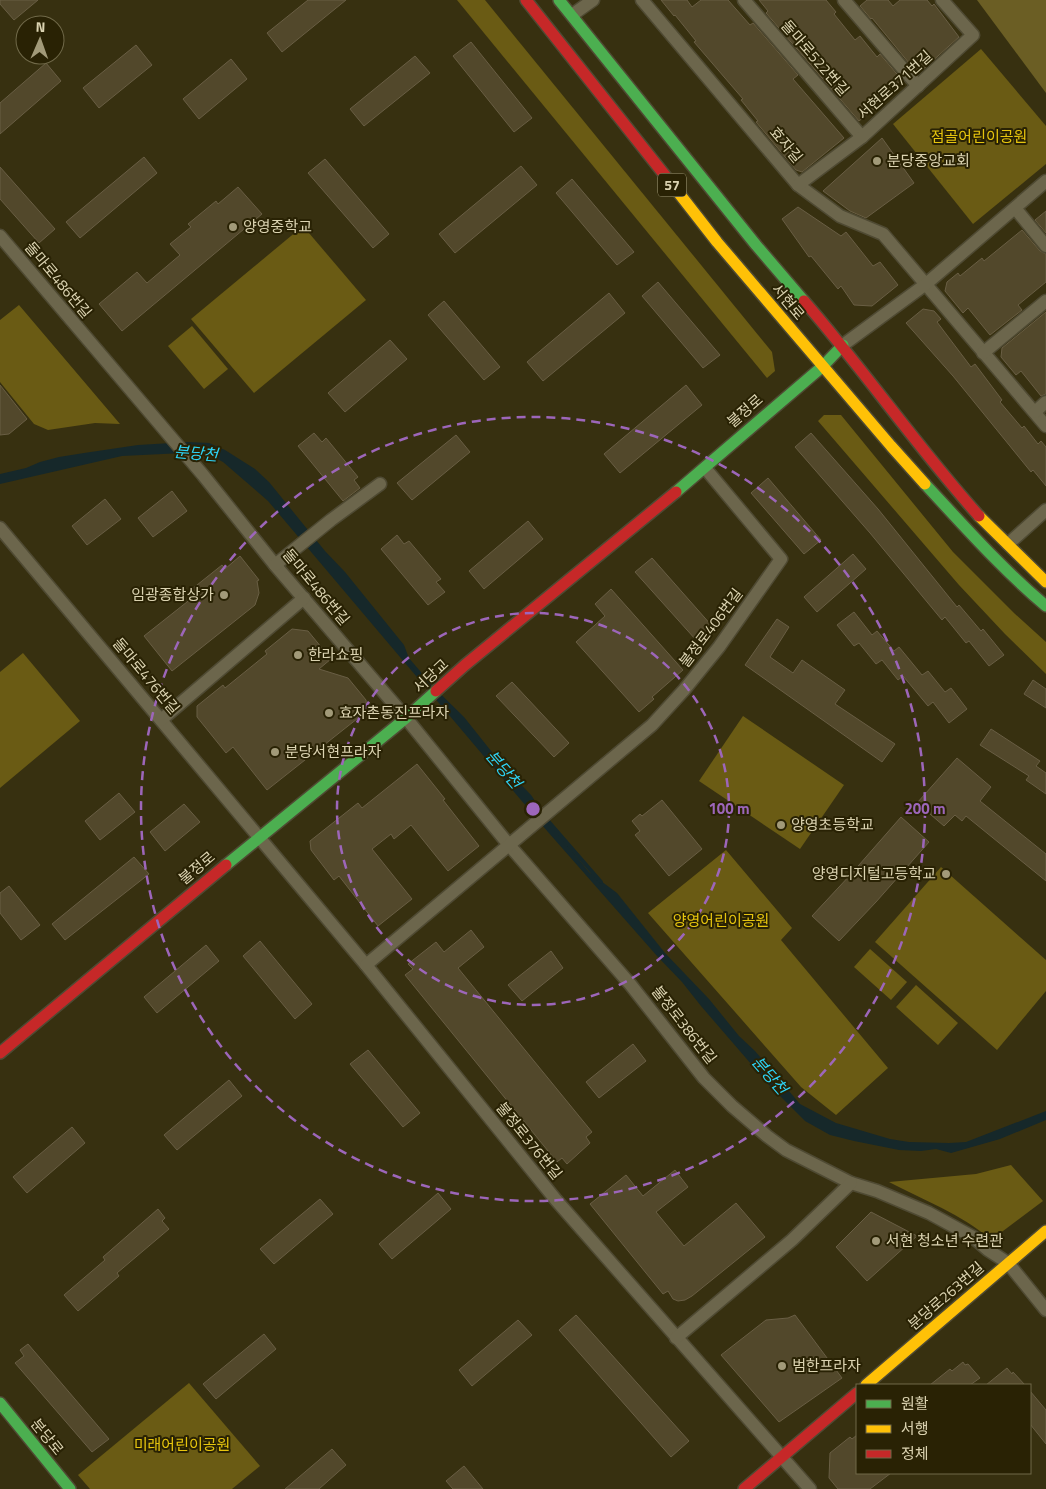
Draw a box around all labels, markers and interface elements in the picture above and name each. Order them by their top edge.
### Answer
north arrow [15,15,65,65]
street label: 돌마로522번길 [776,15,855,101]
text: N [35,16,46,37]
street label: 서현로371번길 [852,45,937,125]
street label: 효자길 [764,121,809,168]
park label: 점골어린이공원 [931,125,1027,148]
place label: 분당중앙교회 [887,149,970,172]
marker: 분당중앙교회 [871,155,883,167]
road number: 57 [658,174,686,196]
place label: 양영중학교 [243,215,312,238]
marker: 양영중학교 [227,221,239,233]
street label: 돌마로486번길 [19,236,97,323]
street label: 서현로 [766,278,811,325]
street label: 불정로 [722,388,768,433]
water label: 분당천 [173,439,221,467]
street label: 돌마로486번길 [277,543,355,630]
place label: 임광종합상가 [131,583,214,606]
street label: 불정로406번길 [673,583,748,672]
marker: 임광종합상가 [218,589,230,601]
street label: 돌마로476번길 [107,632,185,719]
place label: 한라쇼핑 [308,643,363,666]
marker: 한라쇼핑 [292,649,304,661]
street label: 서당교 [408,653,454,698]
place label: 효자촌동진프라자 [339,701,450,724]
marker: 효자촌동진프라자 [323,707,335,719]
place label: 분당서현프라자 [285,740,382,763]
water label: 분당천 [480,744,529,795]
marker: 분당서현프라자 [269,746,281,758]
text: 100 m [708,797,750,820]
text: 200 m [904,797,946,820]
centre of rings [524,800,542,818]
place label: 양영초등학교 [791,813,874,836]
marker: 양영초등학교 [775,819,787,831]
street label: 불정로 [173,845,220,890]
place label: 양영디지털고등학교 [812,862,936,885]
marker: 양영디지털고등학교 [940,868,952,880]
park label: 양영어린이공원 [673,909,769,932]
street label: 불정로386번길 [646,980,722,1069]
water label: 분당천 [746,1050,795,1101]
street label: 불정로376번길 [491,1097,568,1185]
place label: 서현 청소년 수련관 [886,1229,1003,1252]
marker: 서현 청소년 수련관 [870,1235,882,1247]
street label: 분당로263번길 [903,1256,989,1335]
place label: 범한프라자 [792,1354,861,1377]
marker: 범한프라자 [776,1360,788,1372]
legend [856,1384,1031,1474]
text: 원활 [901,1392,929,1415]
street label: 분당로 [25,1413,69,1460]
text: 서행 [901,1417,929,1440]
park label: 미래어린이공원 [134,1433,230,1456]
text: 정체 [901,1442,929,1465]

